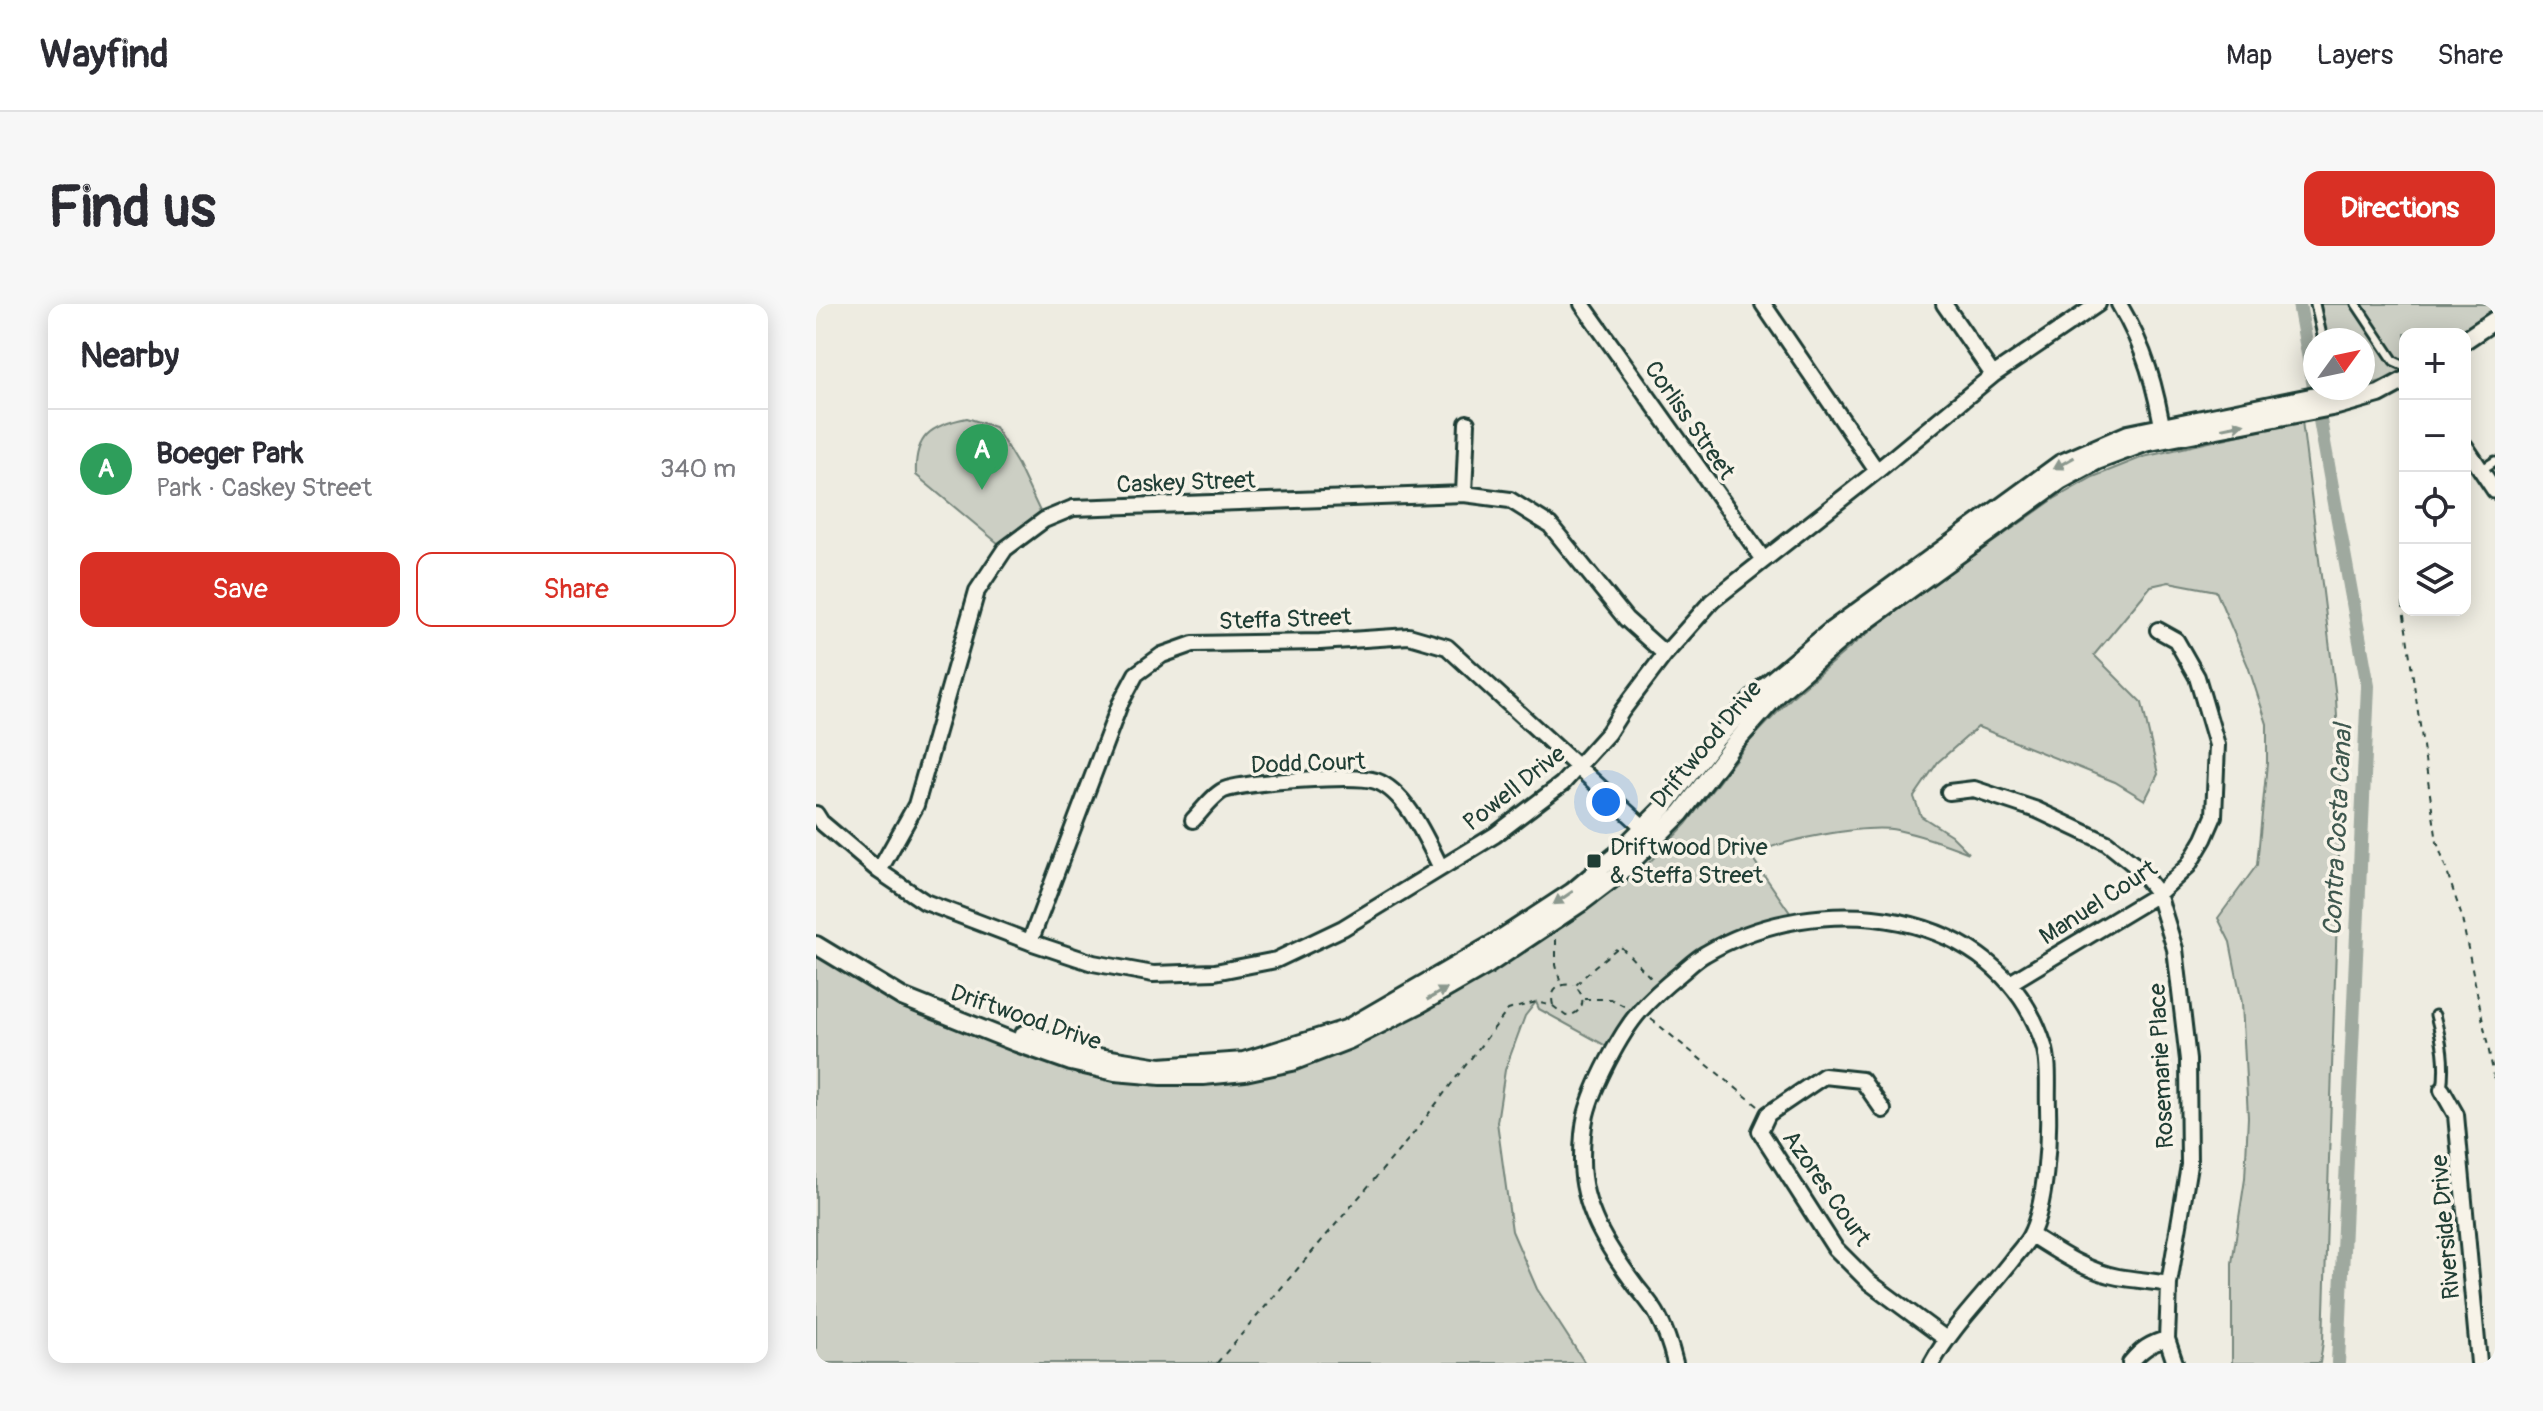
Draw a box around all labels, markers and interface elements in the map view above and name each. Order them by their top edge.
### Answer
text: Wayfind [40,31,169,79]
text: Map [2226,38,2272,73]
text: Layers [2316,38,2393,73]
text: Share [2437,38,2503,73]
button: Directions [2304,171,2495,246]
text: Find us [48,174,216,243]
north arrow [2303,328,2375,400]
map controls [2399,328,2471,616]
button: + [2399,328,2471,400]
text: Nearby [80,335,179,378]
street label: Corliss Street [1638,355,1741,485]
button: − [2399,400,2471,472]
one-way arrow [2220,420,2245,432]
pin: A [956,424,1008,490]
text: Boeger Park [156,435,304,472]
text: A [98,453,114,485]
text: 340 m [660,453,736,485]
one-way arrow [2053,456,2075,470]
street label: Caskey Street [1116,466,1256,499]
text: Park · Caskey Street [156,472,372,504]
button: locate [2399,472,2471,544]
button: layers [2399,544,2471,616]
button: Save [80,552,400,627]
button: Share [416,552,736,627]
street label: Steffa Street [1218,603,1352,636]
street label: Driftwood Drive [1645,675,1768,814]
water label: Contra Costa Canal [2316,721,2360,937]
street label: Powell Drive [1457,739,1571,837]
street label: Dodd Court [1250,747,1366,780]
your location [1586,782,1626,822]
place label: Driftwood Drive & Steffa Street [1610,833,1768,890]
marker: Driftwood Drive & Steffa Street [1585,852,1603,870]
street label: Manuel Court [2034,854,2163,951]
one-way arrow [1552,890,1574,905]
street label: Driftwood Drive [947,978,1105,1057]
street label: Rosemarie Place [2143,982,2180,1149]
one-way arrow [1426,987,1448,1001]
street label: Azores Court [1776,1125,1877,1252]
street label: Riverside Drive [2425,1153,2466,1301]

